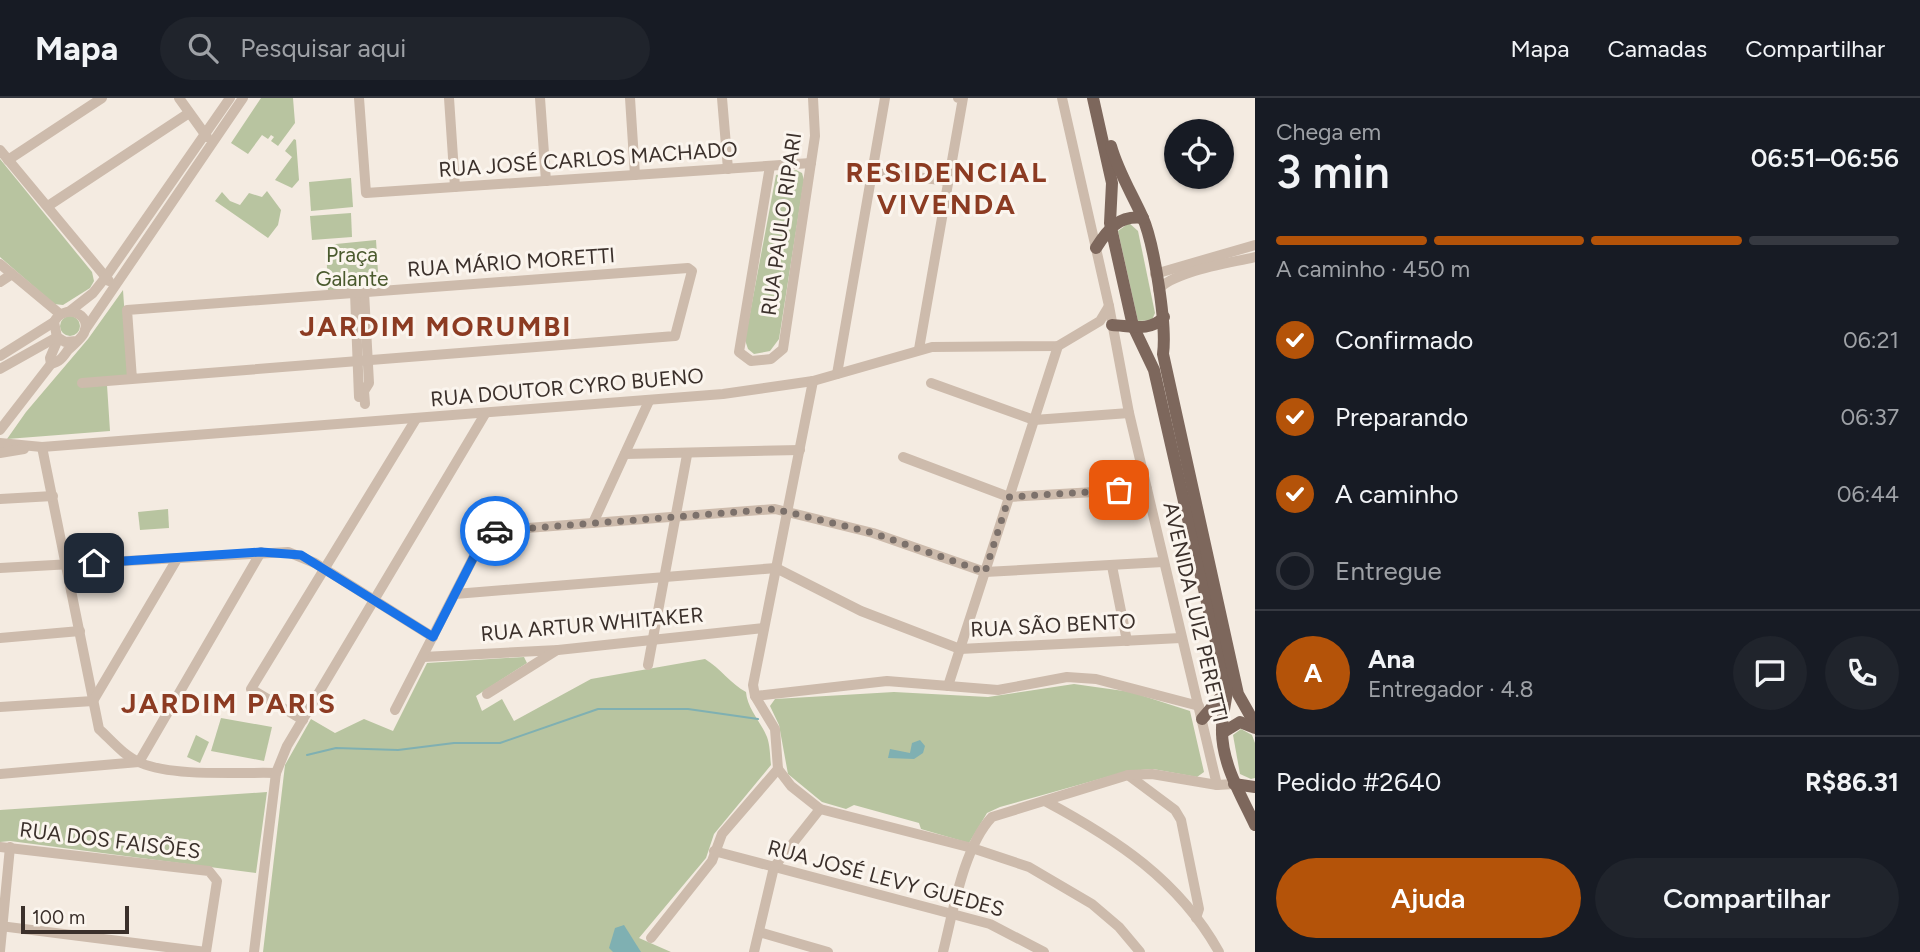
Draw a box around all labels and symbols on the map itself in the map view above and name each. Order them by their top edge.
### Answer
street label: RUA PAULO RIPARI [756,131,806,317]
street label: RUA JOSÉ CARLOS MACHADO [438,136,738,182]
district label: RESIDENCIAL VIVENDA [846,155,1048,221]
park label: Praça Galante [315,242,389,291]
street label: RUA MÁRIO MORETTI [406,242,616,282]
district label: JARDIM MORUMBI [300,309,572,343]
street label: RUA DOUTOR CYRO BUENO [429,363,705,411]
pin [1089,460,1149,520]
courier [460,496,530,566]
street label: AVENIDA LUIZ PERETTI [1158,499,1234,725]
pin [64,533,124,593]
street label: RUA ARTUR WHITAKER [479,602,705,646]
street label: RUA SÃO BENTO [970,608,1136,642]
district label: JARDIM PARIS [121,686,337,720]
street label: RUA DOS FAISÕES [18,816,202,864]
street label: RUA JOSÉ LEVY GUEDES [765,834,1007,922]
scale bar [21,903,130,935]

